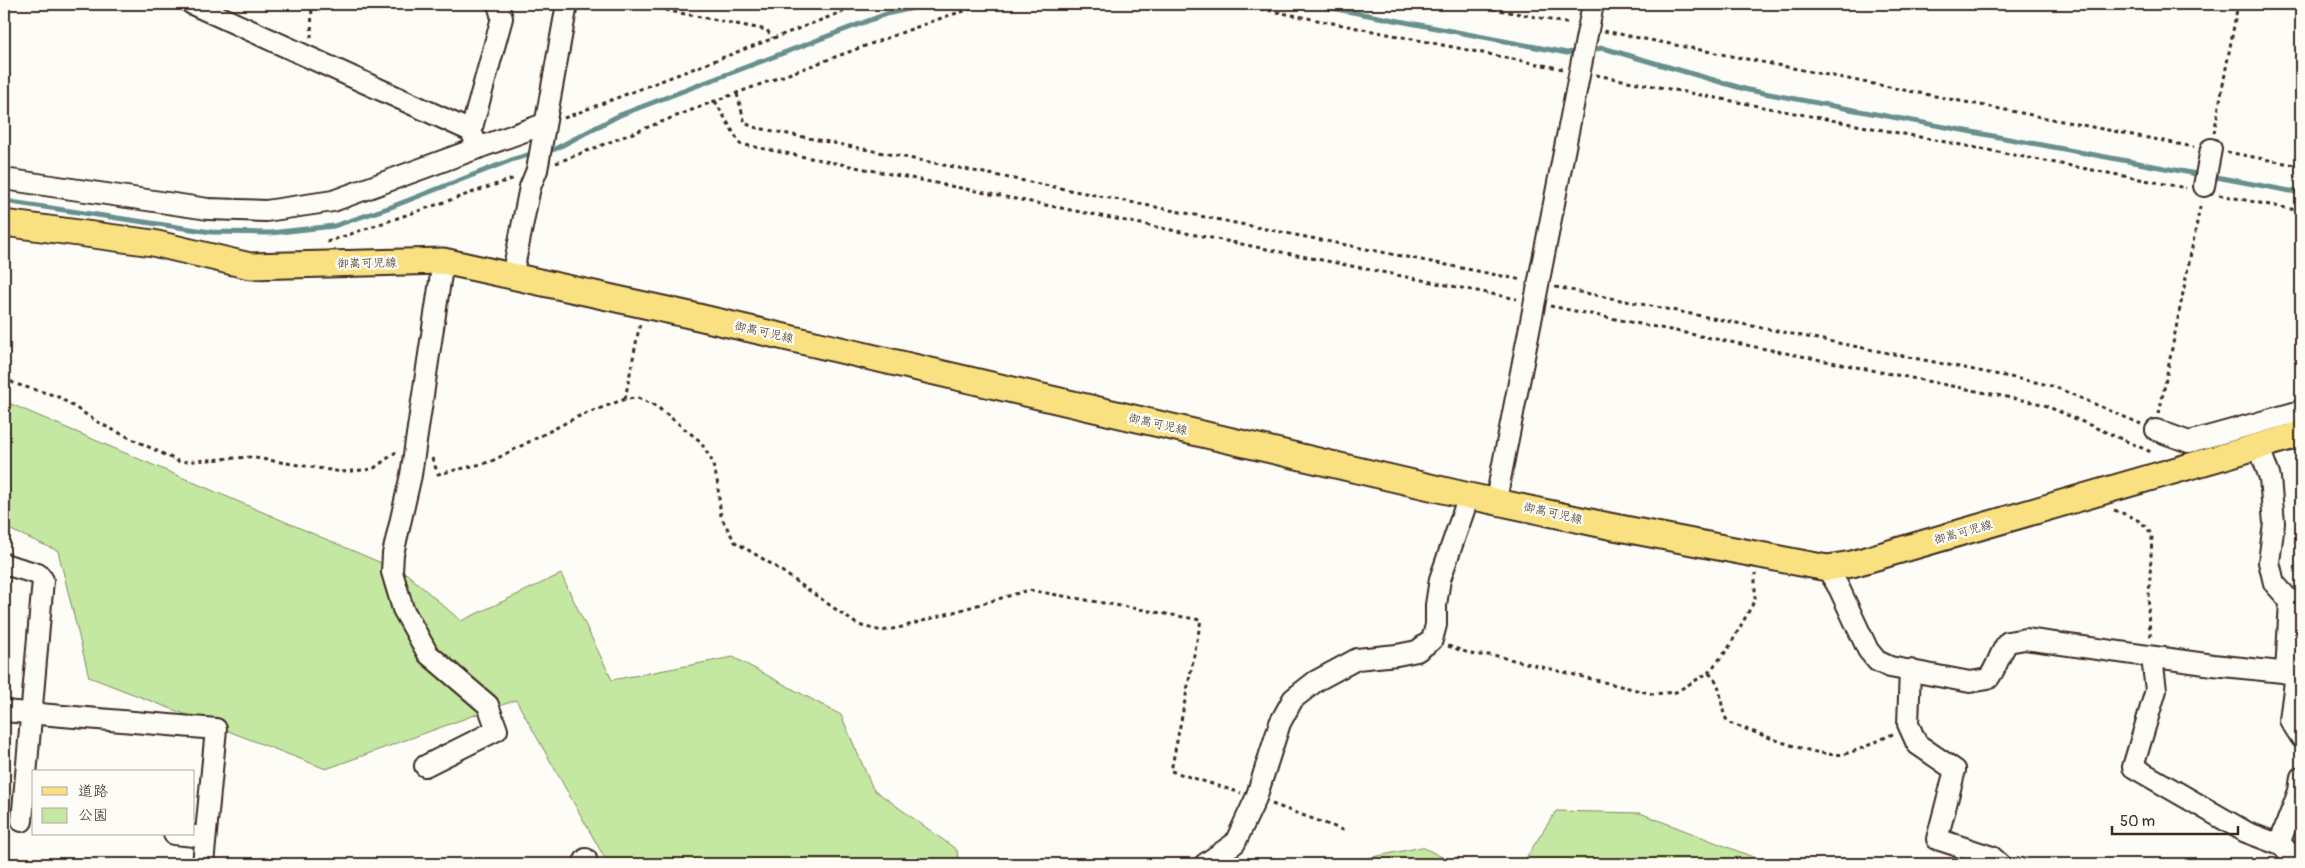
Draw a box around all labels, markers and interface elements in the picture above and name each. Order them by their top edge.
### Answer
street label: 御嵩可児線 [337,255,397,272]
street label: 御嵩可児線 [733,318,795,347]
street label: 御嵩可児線 [1127,410,1189,439]
street label: 御嵩可児線 [1522,499,1584,528]
street label: 御嵩可児線 [1932,517,1994,548]
legend [32,770,195,836]
text: 道路 [78,782,108,801]
scale bar [2112,803,2239,835]
text: 公園 [78,806,108,825]
text: 50 m [2120,812,2155,831]

